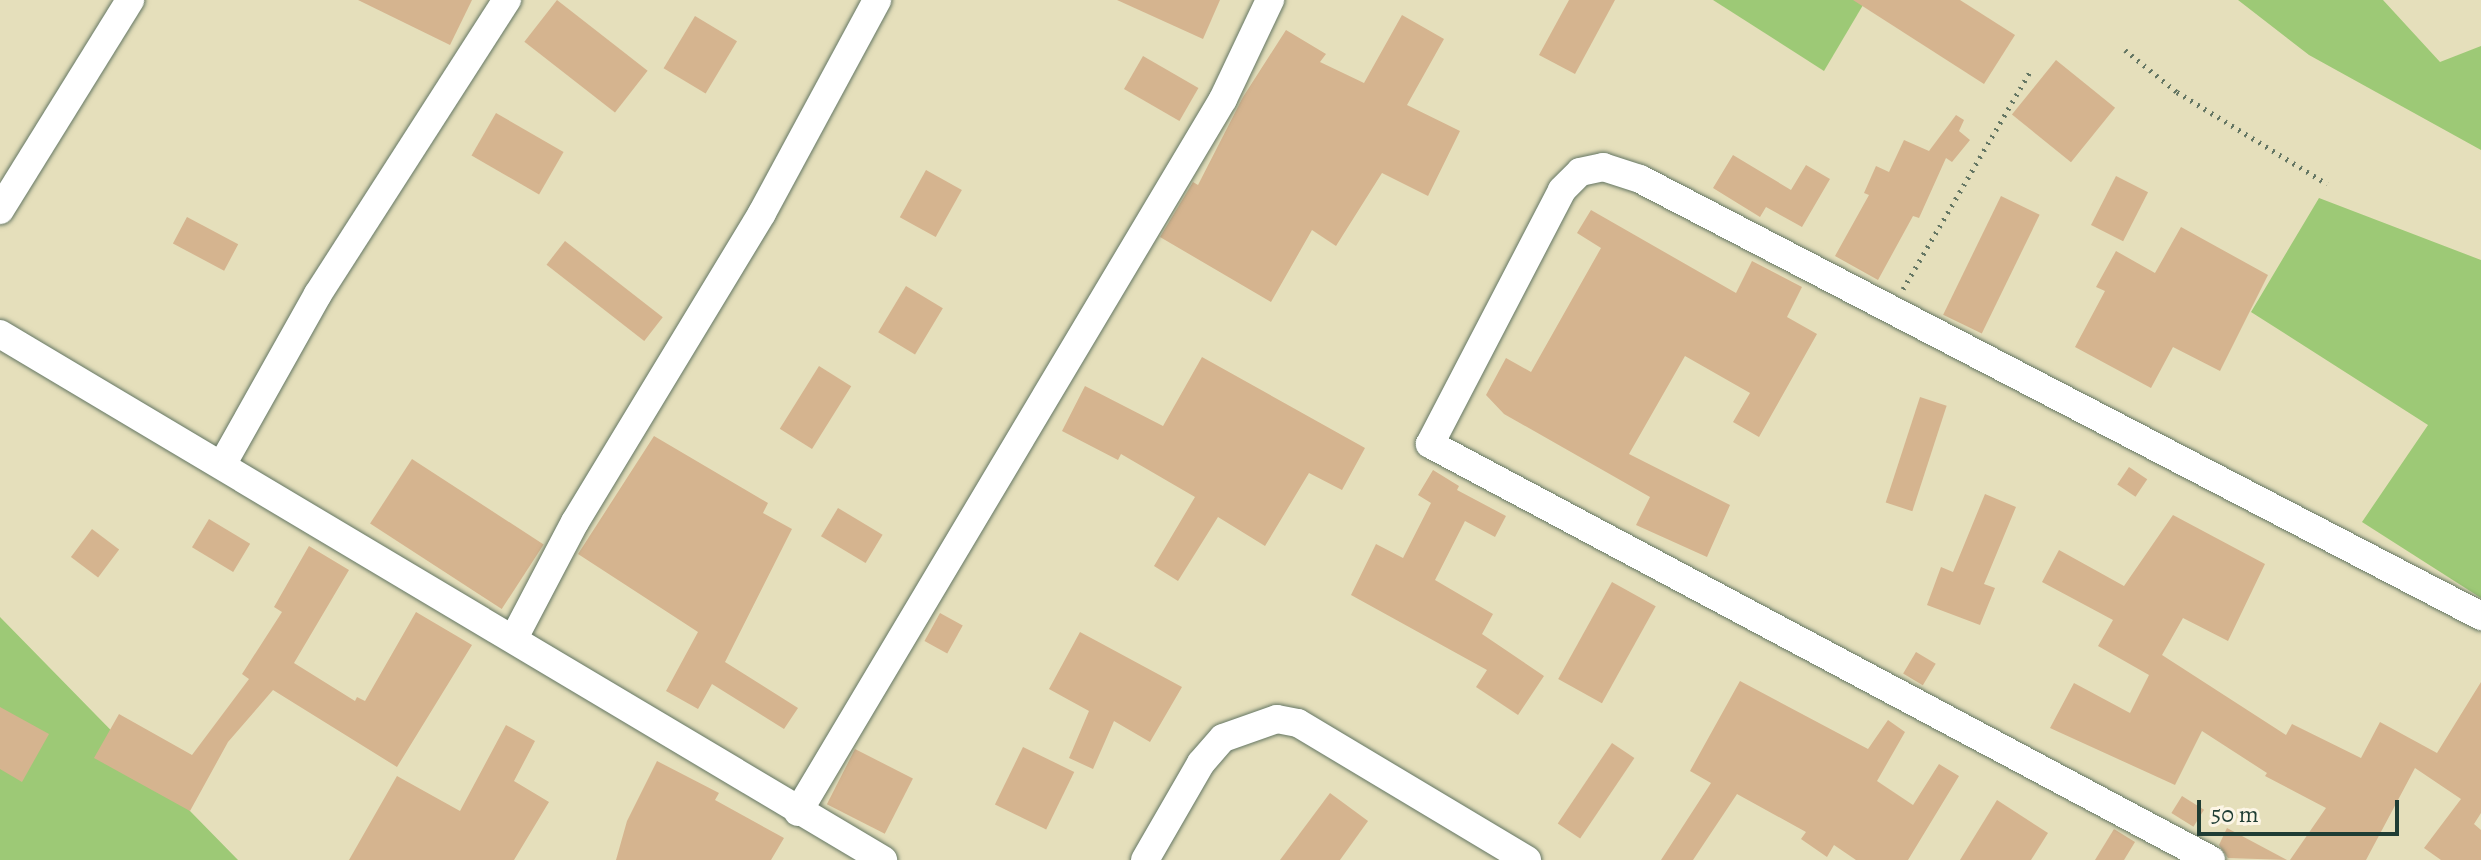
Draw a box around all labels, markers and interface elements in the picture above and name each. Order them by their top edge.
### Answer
scale bar [2201,784,2403,834]
text: 50 m [2211,798,2259,830]

